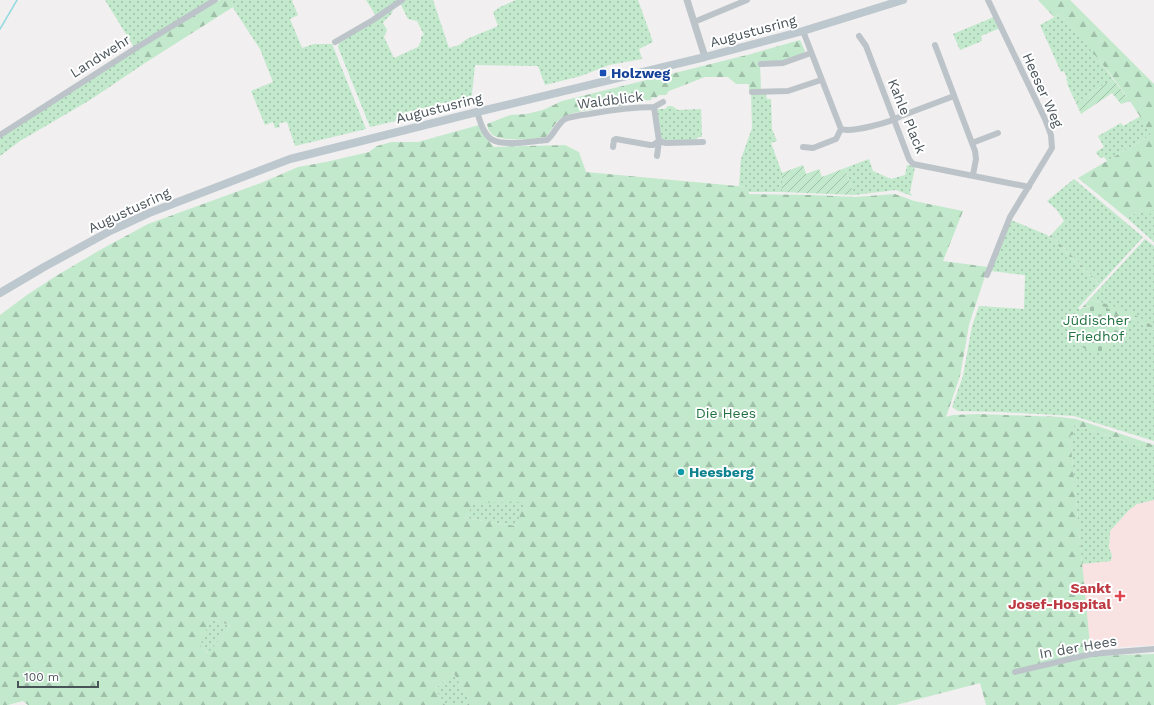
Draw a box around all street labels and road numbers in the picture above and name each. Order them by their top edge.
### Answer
street label: Augustusring [708,12,798,50]
street label: Landwehr [67,31,133,81]
street label: Heeser Weg [1019,50,1067,130]
street label: Kahle Plack [885,76,929,156]
street label: Waldblick [576,88,644,112]
street label: Augustusring [394,89,484,126]
street label: Augustusring [85,184,173,236]
street label: In der Hees [1038,632,1118,662]

